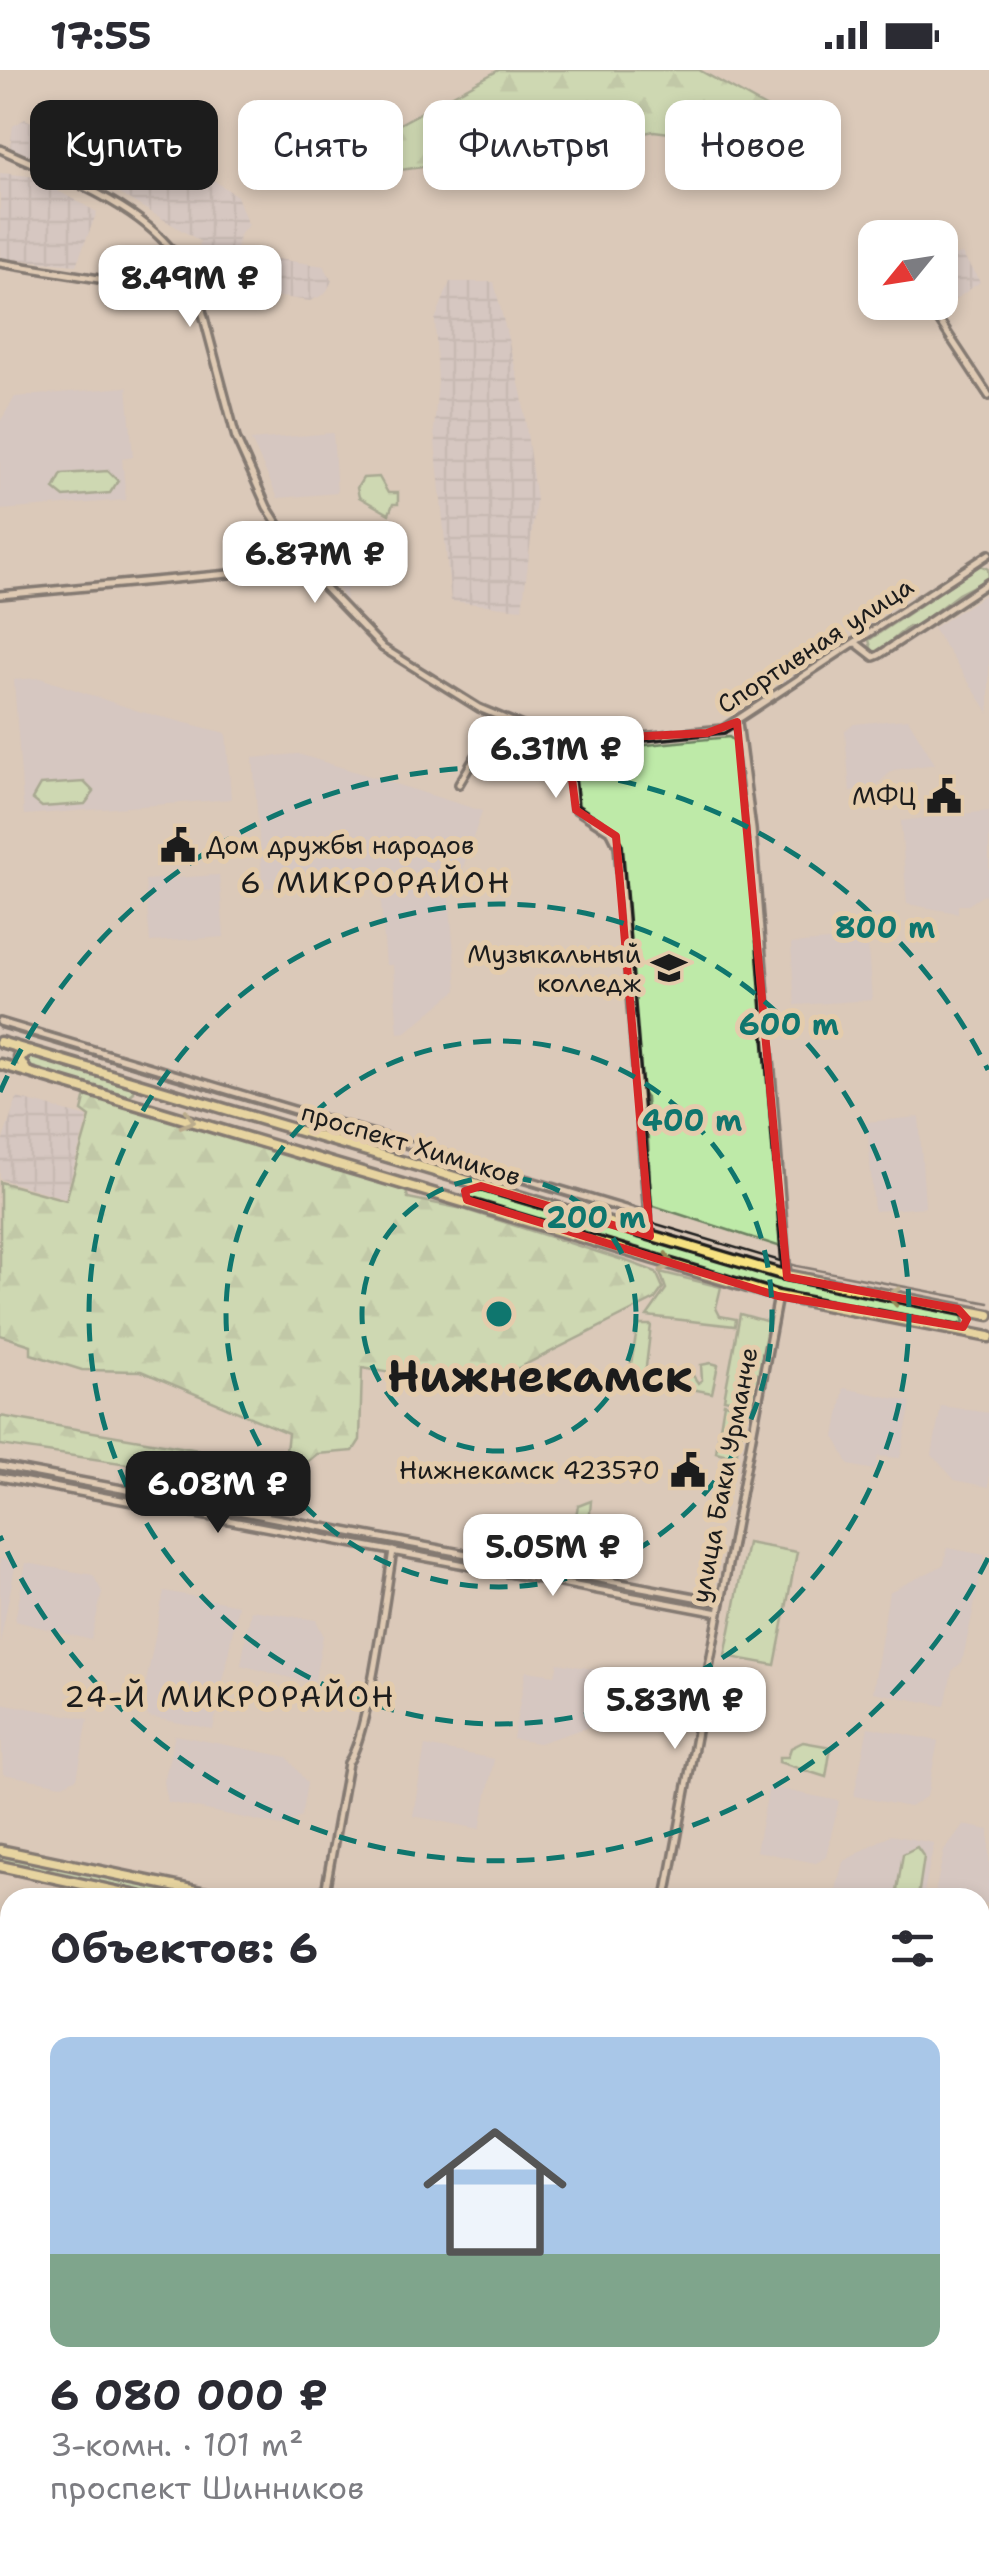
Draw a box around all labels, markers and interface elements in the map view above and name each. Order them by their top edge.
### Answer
text: 17:55 [50,10,152,61]
chip: Купить [30,100,218,190]
chip: Снять [238,100,403,190]
chip: Фильтры [423,100,645,190]
chip: Новое [665,100,841,190]
north arrow [858,220,958,320]
map controls [858,220,958,320]
pin: 8.49M ₽ [98,245,282,330]
text: 8.49M ₽ [121,256,259,299]
pin: 6.87M ₽ [223,521,407,606]
text: 6.87M ₽ [245,532,385,575]
street label: Спортивная улица [710,569,920,721]
pin: 6.31M ₽ [464,716,648,801]
text: 6.31M ₽ [490,727,622,770]
public building icon: МФЦ [925,777,963,815]
place label: МФЦ [852,779,916,813]
public building icon: Дом дружбы народов [159,826,197,864]
place label: Дом дружбы народов [206,828,474,862]
district label: 6 МИКРОРАЙОН [240,862,512,903]
text: 800 m [835,907,935,948]
place label: Музыкальный колледж [467,937,641,1000]
school or university icon: Музыкальный колледж [650,949,688,987]
text: 600 m [739,1004,839,1045]
street label: проспект Химиков [297,1095,525,1193]
text: 400 m [642,1100,742,1141]
one-way arrow [179,1108,196,1129]
text: 200 m [546,1197,646,1238]
one-way arrow [659,1251,676,1272]
one-way arrow [885,1287,902,1308]
centre of rings [481,1296,517,1332]
street label: улица Баки Урманче [683,1344,765,1606]
district label: Нижнекамск [387,1346,693,1406]
pin: 6.08M ₽ [126,1451,310,1536]
public building icon: Нижнекамск 423570 [669,1451,707,1489]
place label: Нижнекамск 423570 [399,1453,660,1487]
text: 6.08M ₽ [148,1462,288,1505]
pin: 5.05M ₽ [461,1514,645,1599]
text: 5.05M ₽ [485,1525,621,1568]
pin: 5.83M ₽ [583,1667,767,1752]
district label: 24-Й МИКРОРАЙОН [64,1676,396,1717]
text: 5.83M ₽ [606,1678,744,1721]
text: Объектов: 6 [50,1920,318,1976]
icon: filters [885,1921,940,1976]
icon: home [405,2102,585,2282]
text: 6 080 000 ₽ [50,2367,328,2423]
text: 3-комн. · 101 m² [50,2423,303,2466]
text: проспект Шинников [50,2466,364,2509]

